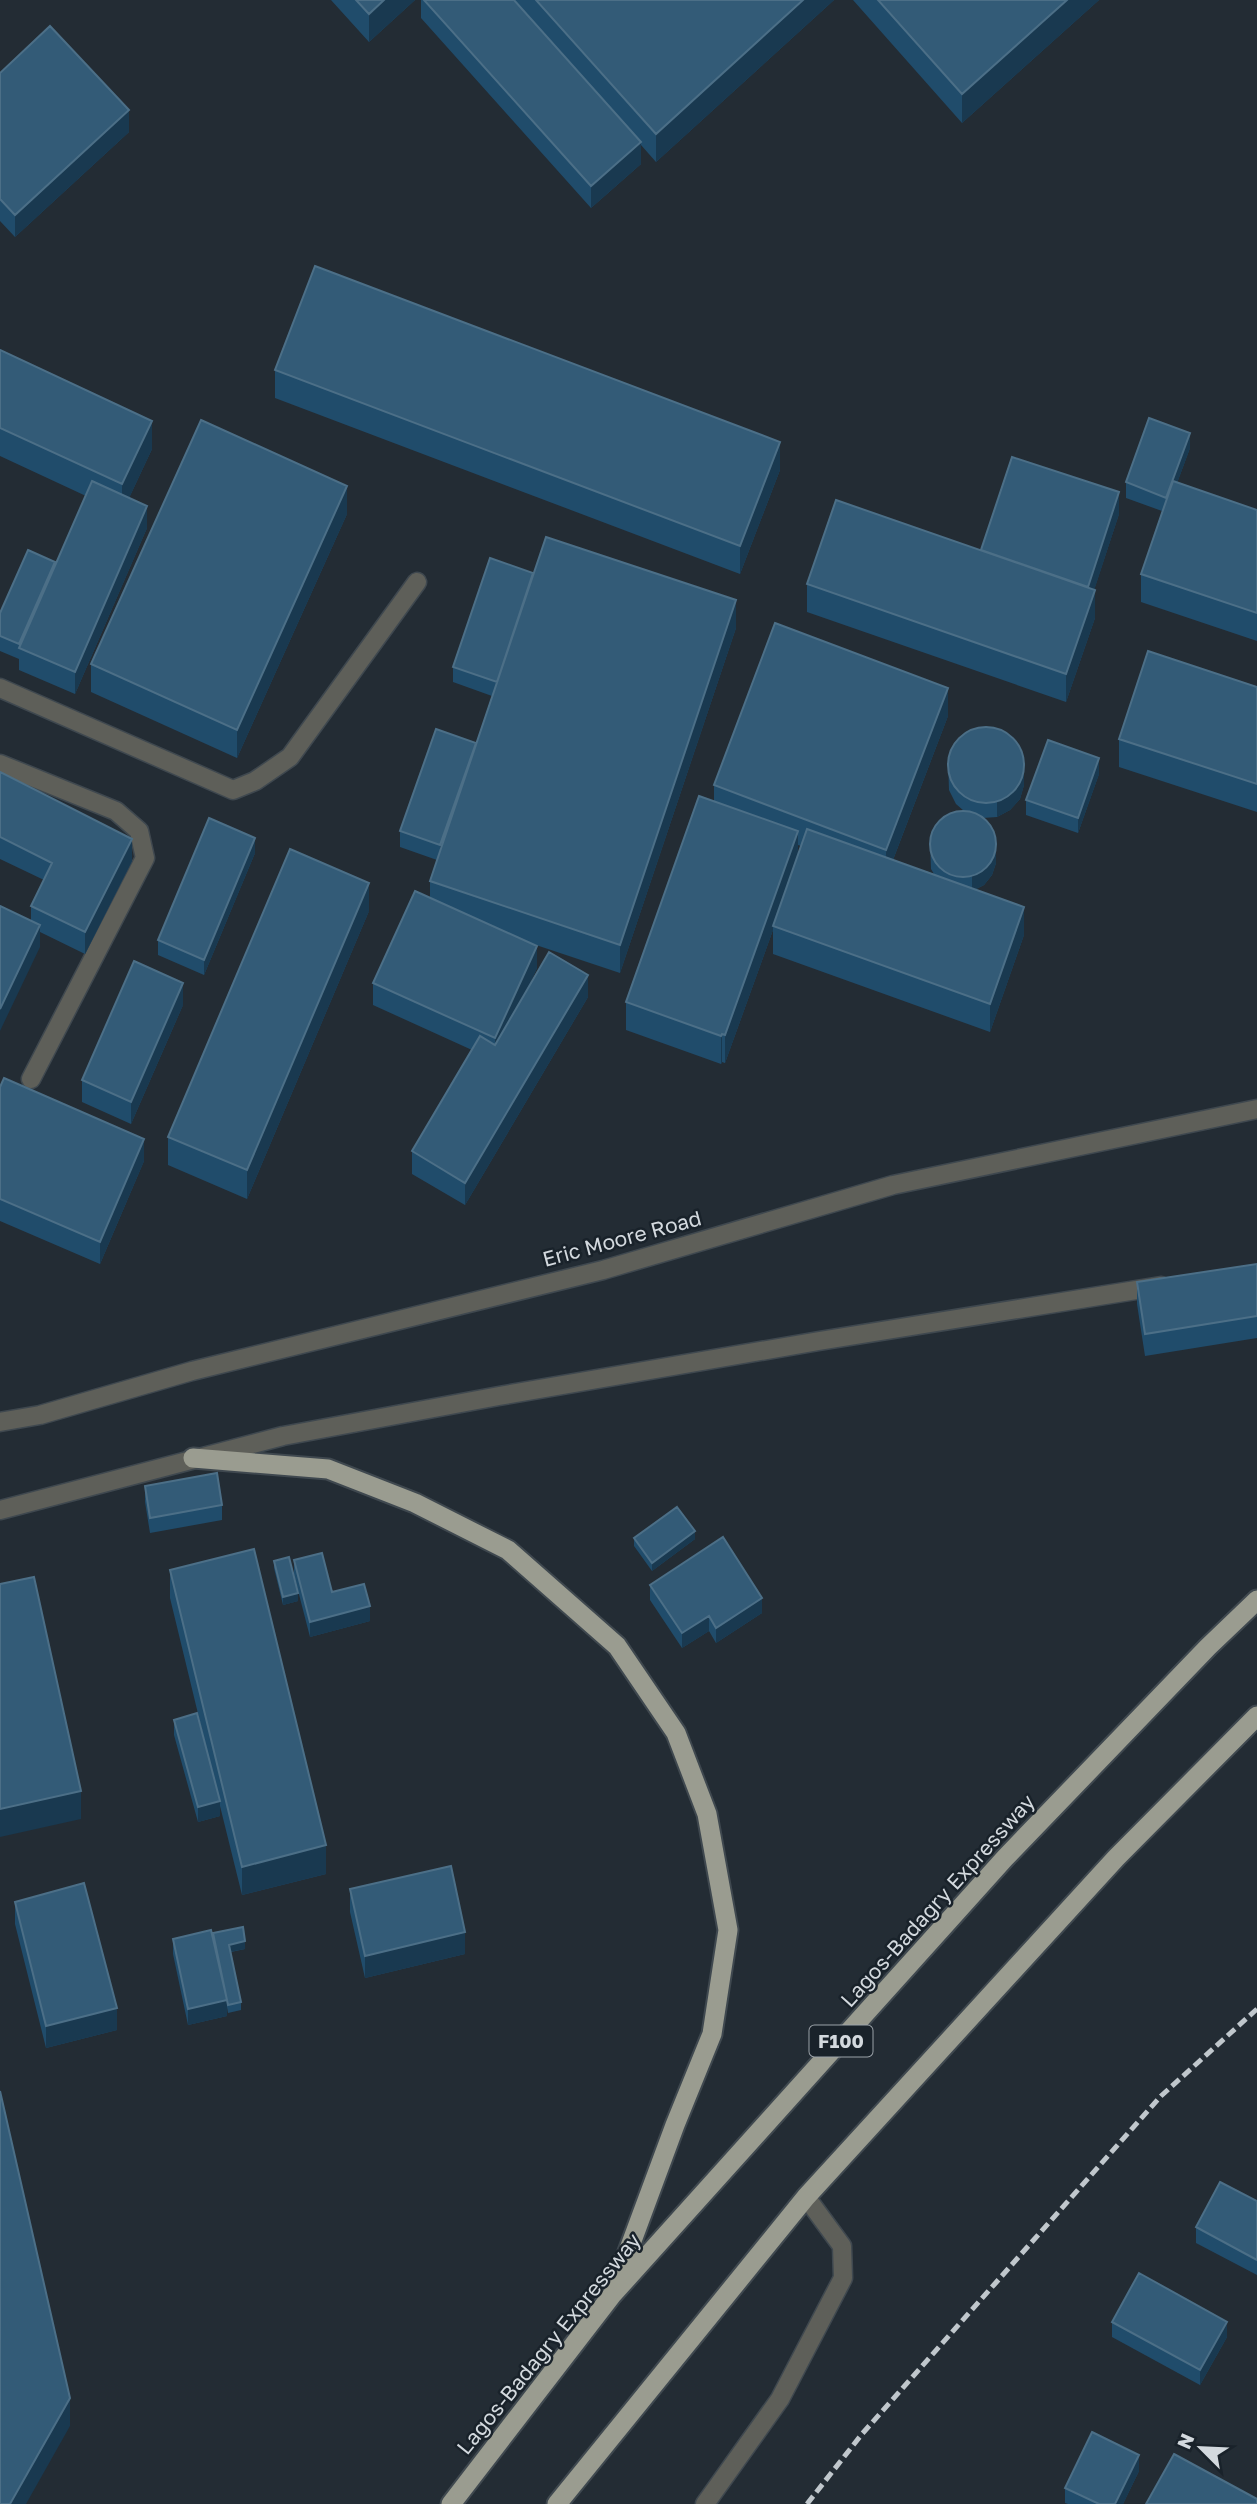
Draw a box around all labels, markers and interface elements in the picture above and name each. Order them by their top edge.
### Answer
street label: Eric Moore Road [539,1204,704,1272]
street label: Lagos-Badagry Expressway [835,1788,1040,2012]
road number: F100 [810,2025,872,2056]
street label: Lagos-Badagry Expressway [451,2227,646,2459]
north arrow [1166,2413,1236,2483]
text: N [1172,2430,1198,2452]

